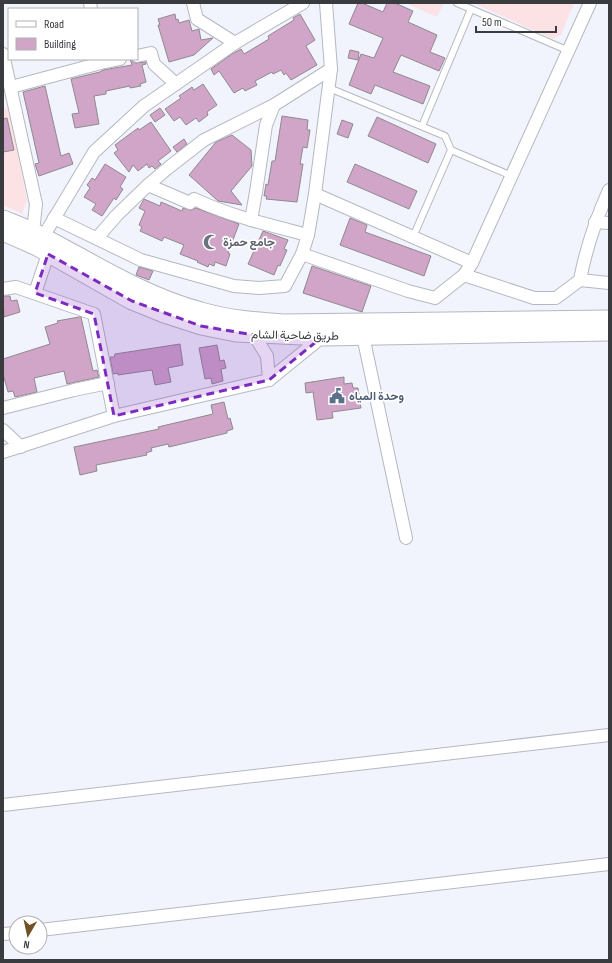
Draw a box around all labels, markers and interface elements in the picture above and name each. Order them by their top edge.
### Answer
legend [8,8,138,60]
scale bar [476,8,556,34]
text: 50 m [482,15,502,30]
text: Road [44,17,64,32]
text: Building [44,37,76,52]
mosque icon: جامع حمزة [202,233,220,251]
place label: جامع حمزة [223,235,275,250]
street label: طريق ضاحية الشام [251,327,339,344]
public building icon: وحدة المياه [328,387,346,405]
place label: وحدة المياه [349,389,404,404]
north arrow [8,915,48,955]
text: N [22,937,30,951]

